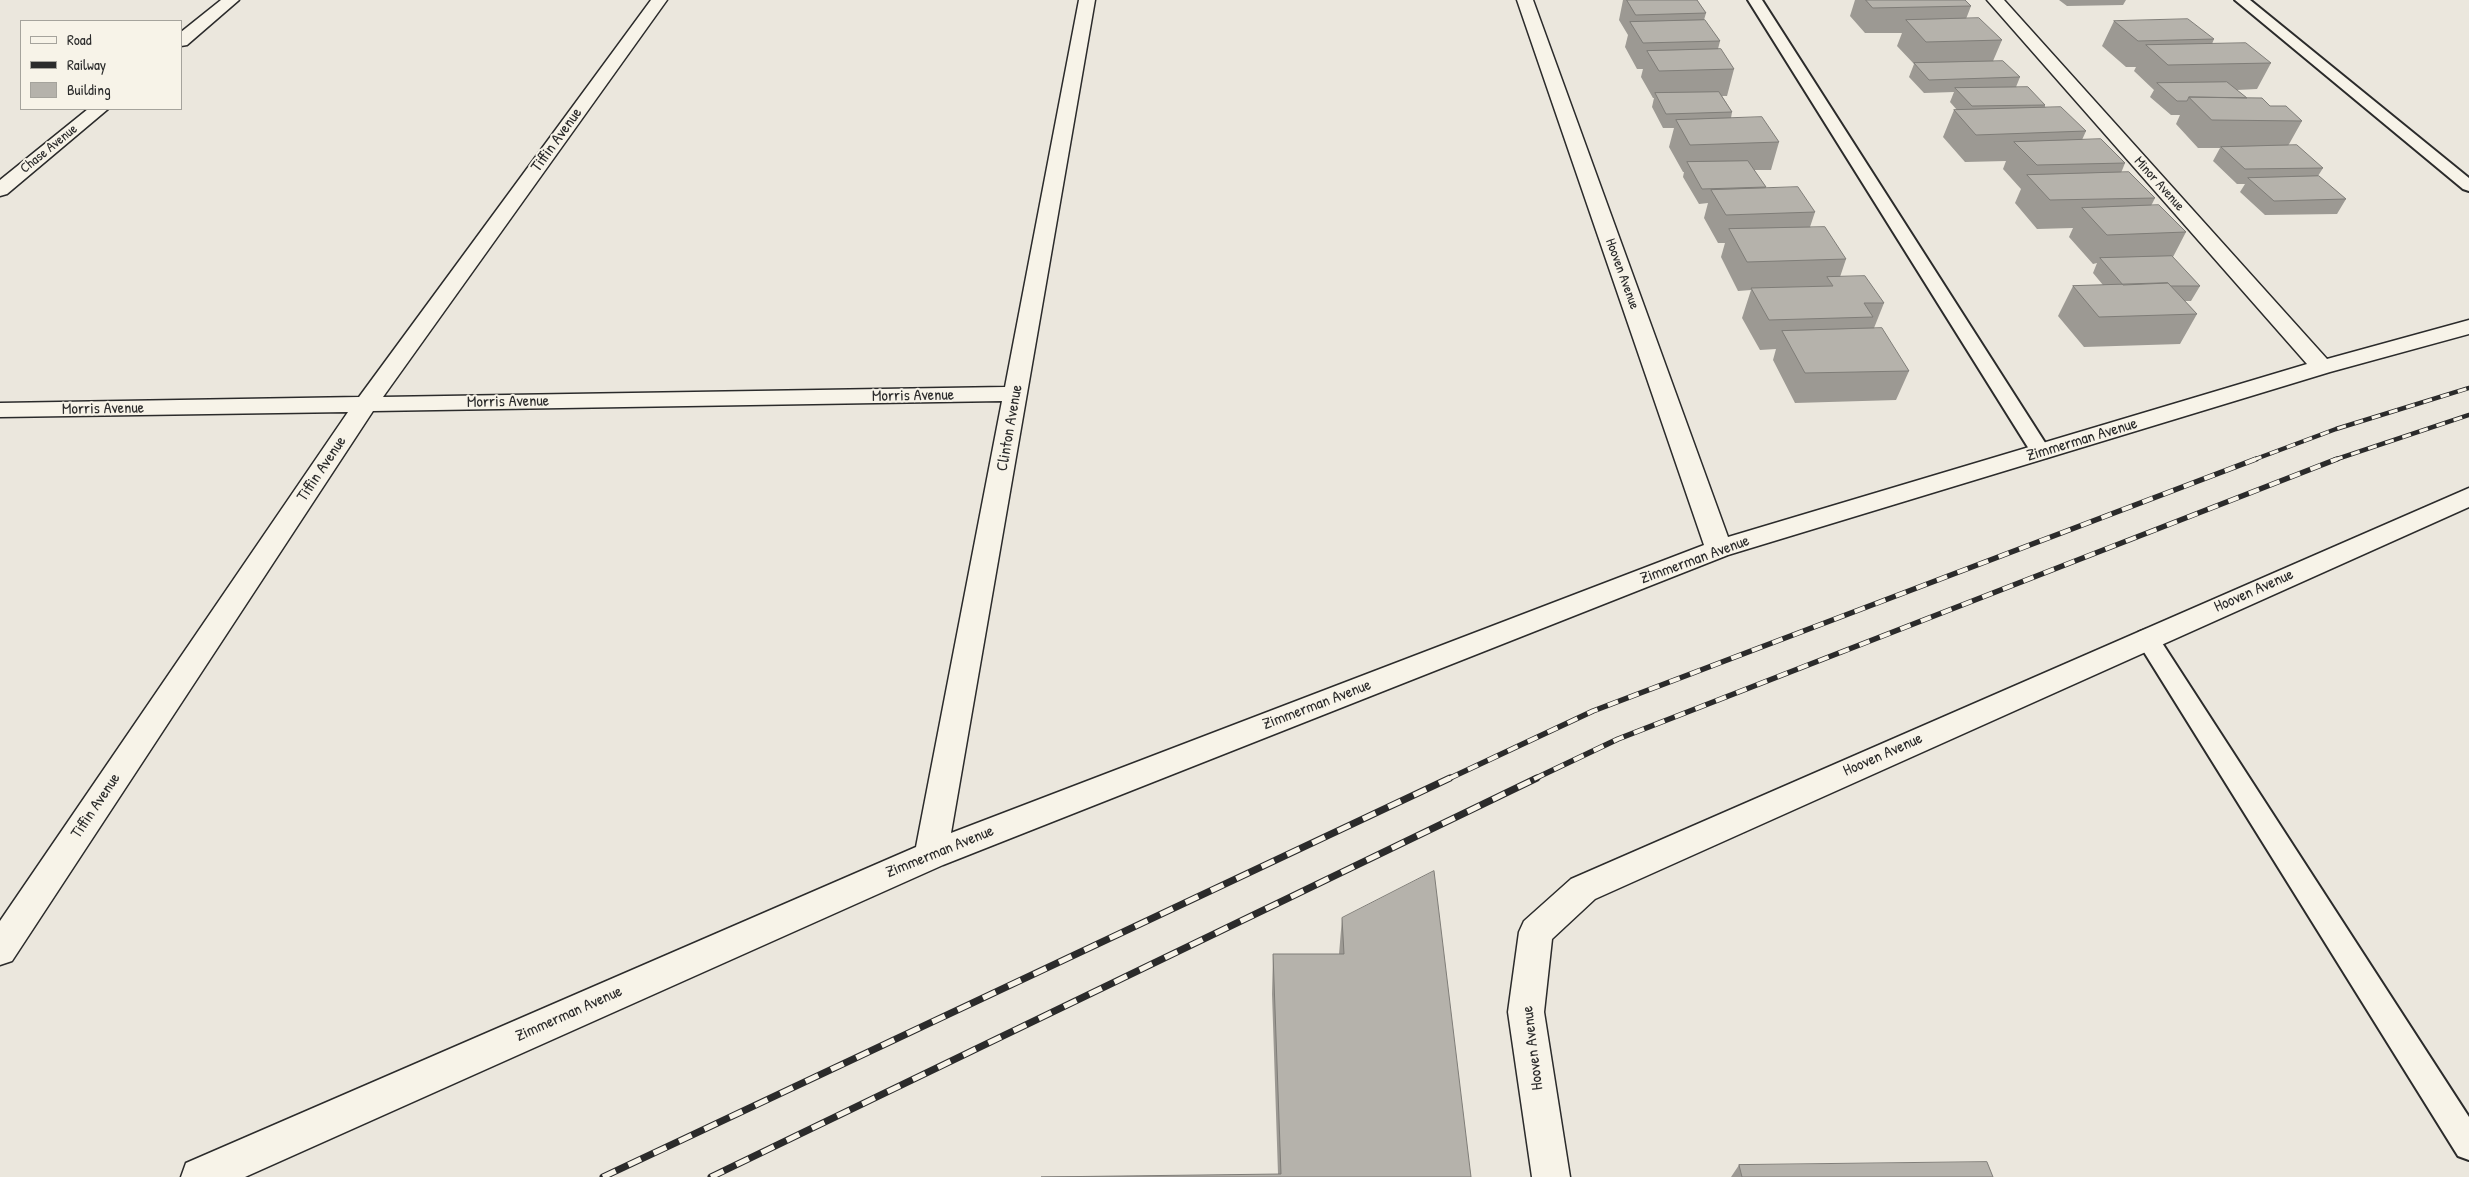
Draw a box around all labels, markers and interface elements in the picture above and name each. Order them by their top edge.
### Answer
legend [20,20,182,110]
text: Road [67,29,92,50]
text: Railway [67,54,106,75]
text: Building [67,79,111,100]
street label: Tiffin Avenue [527,104,587,176]
street label: Chase Avenue [17,121,81,177]
street label: Minor Avenue [2130,153,2188,215]
street label: Hooven Avenue [1601,236,1643,312]
street label: Clinton Avenue [993,383,1027,473]
street label: Morris Avenue [872,386,954,406]
street label: Morris Avenue [467,392,549,412]
street label: Morris Avenue [62,399,144,419]
street label: Zimmerman Avenue [2024,414,2140,466]
street label: Tiffin Avenue [293,433,351,505]
street label: Zimmerman Avenue [1638,531,1752,589]
street label: Hooven Avenue [2211,565,2297,617]
street label: Zimmerman Avenue [1260,675,1374,735]
street label: Hooven Avenue [1840,729,1926,781]
street label: Tiffin Avenue [67,770,125,842]
street label: Zimmerman Avenue [883,822,997,882]
street label: Zimmerman Avenue [513,982,625,1046]
street label: Hooven Avenue [1518,1005,1548,1091]

